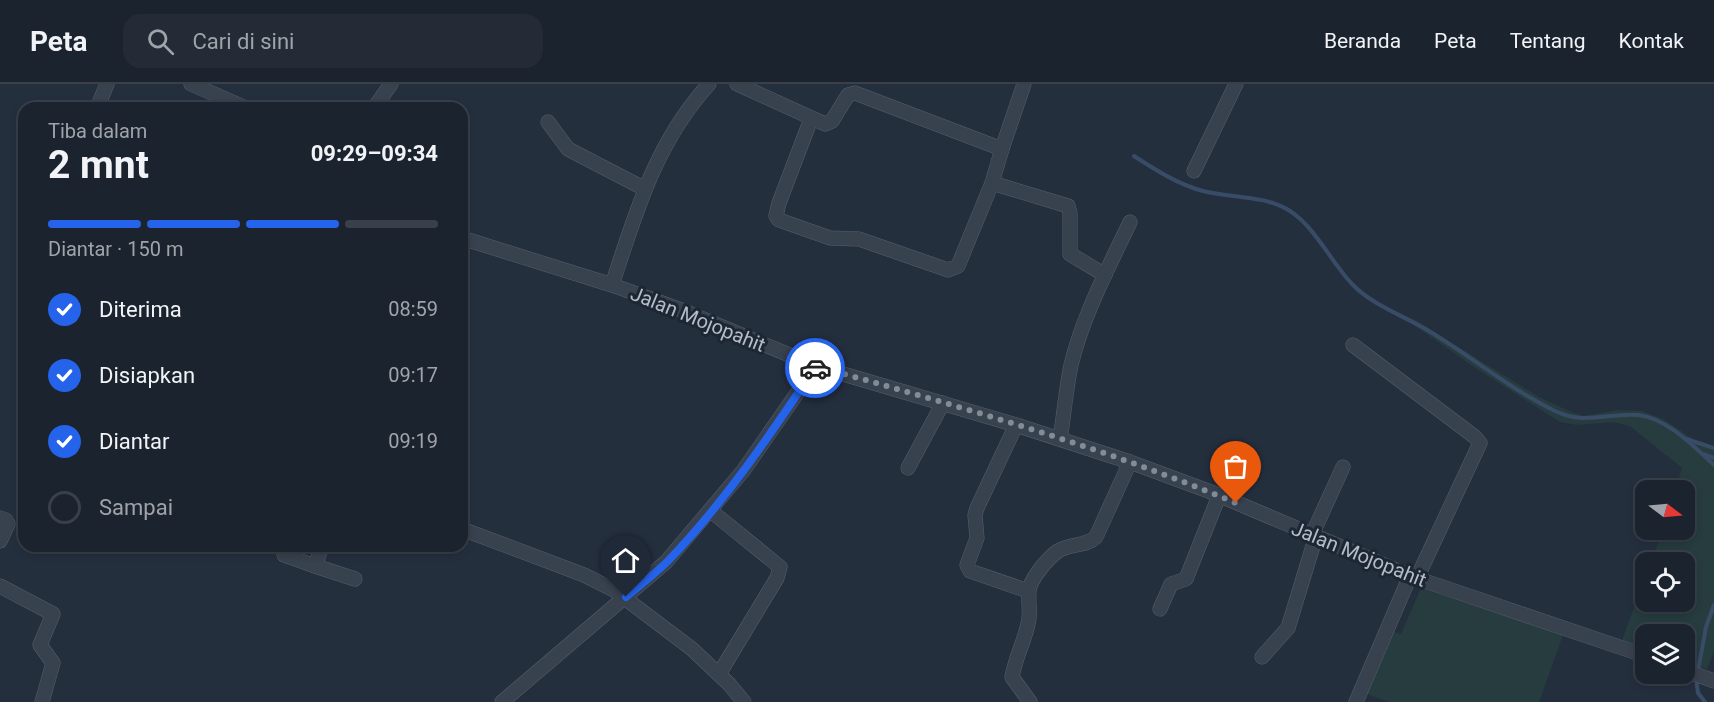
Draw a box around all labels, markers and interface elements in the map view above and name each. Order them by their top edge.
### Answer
search box [123,14,543,68]
text: Peta [30,25,87,58]
icon: search [144,25,177,58]
text: Cari di sini [192,29,294,54]
text: Beranda [1324,29,1401,53]
text: Peta [1434,29,1477,53]
text: Tentang [1510,29,1586,53]
text: Kontak [1619,29,1684,53]
text: Tiba dalam [48,119,147,143]
text: 09:29–09:34 [311,141,438,166]
text: 2 mnt [48,142,149,188]
text: Diantar · 150 m [48,237,183,261]
street label: Jalan Mojopahit [627,281,769,357]
icon: check [48,293,81,326]
text: Diterima [99,297,182,322]
text: 08:59 [388,297,438,321]
courier [785,338,845,398]
icon: car [799,352,832,385]
icon: check [48,359,81,392]
text: Disiapkan [99,363,195,388]
text: 09:17 [388,363,438,387]
icon: check [48,425,81,458]
text: Diantar [99,429,170,454]
text: 09:19 [388,429,438,453]
pin [1210,441,1261,503]
icon: bag [1219,450,1252,483]
north arrow [1635,480,1695,540]
map controls [1635,480,1695,684]
text: Sampai [99,495,173,520]
street label: Jalan Mojopahit [1288,516,1430,592]
pin [600,535,651,597]
icon: home [609,544,642,577]
button: locate [1635,552,1695,612]
button: layers [1635,624,1695,684]

